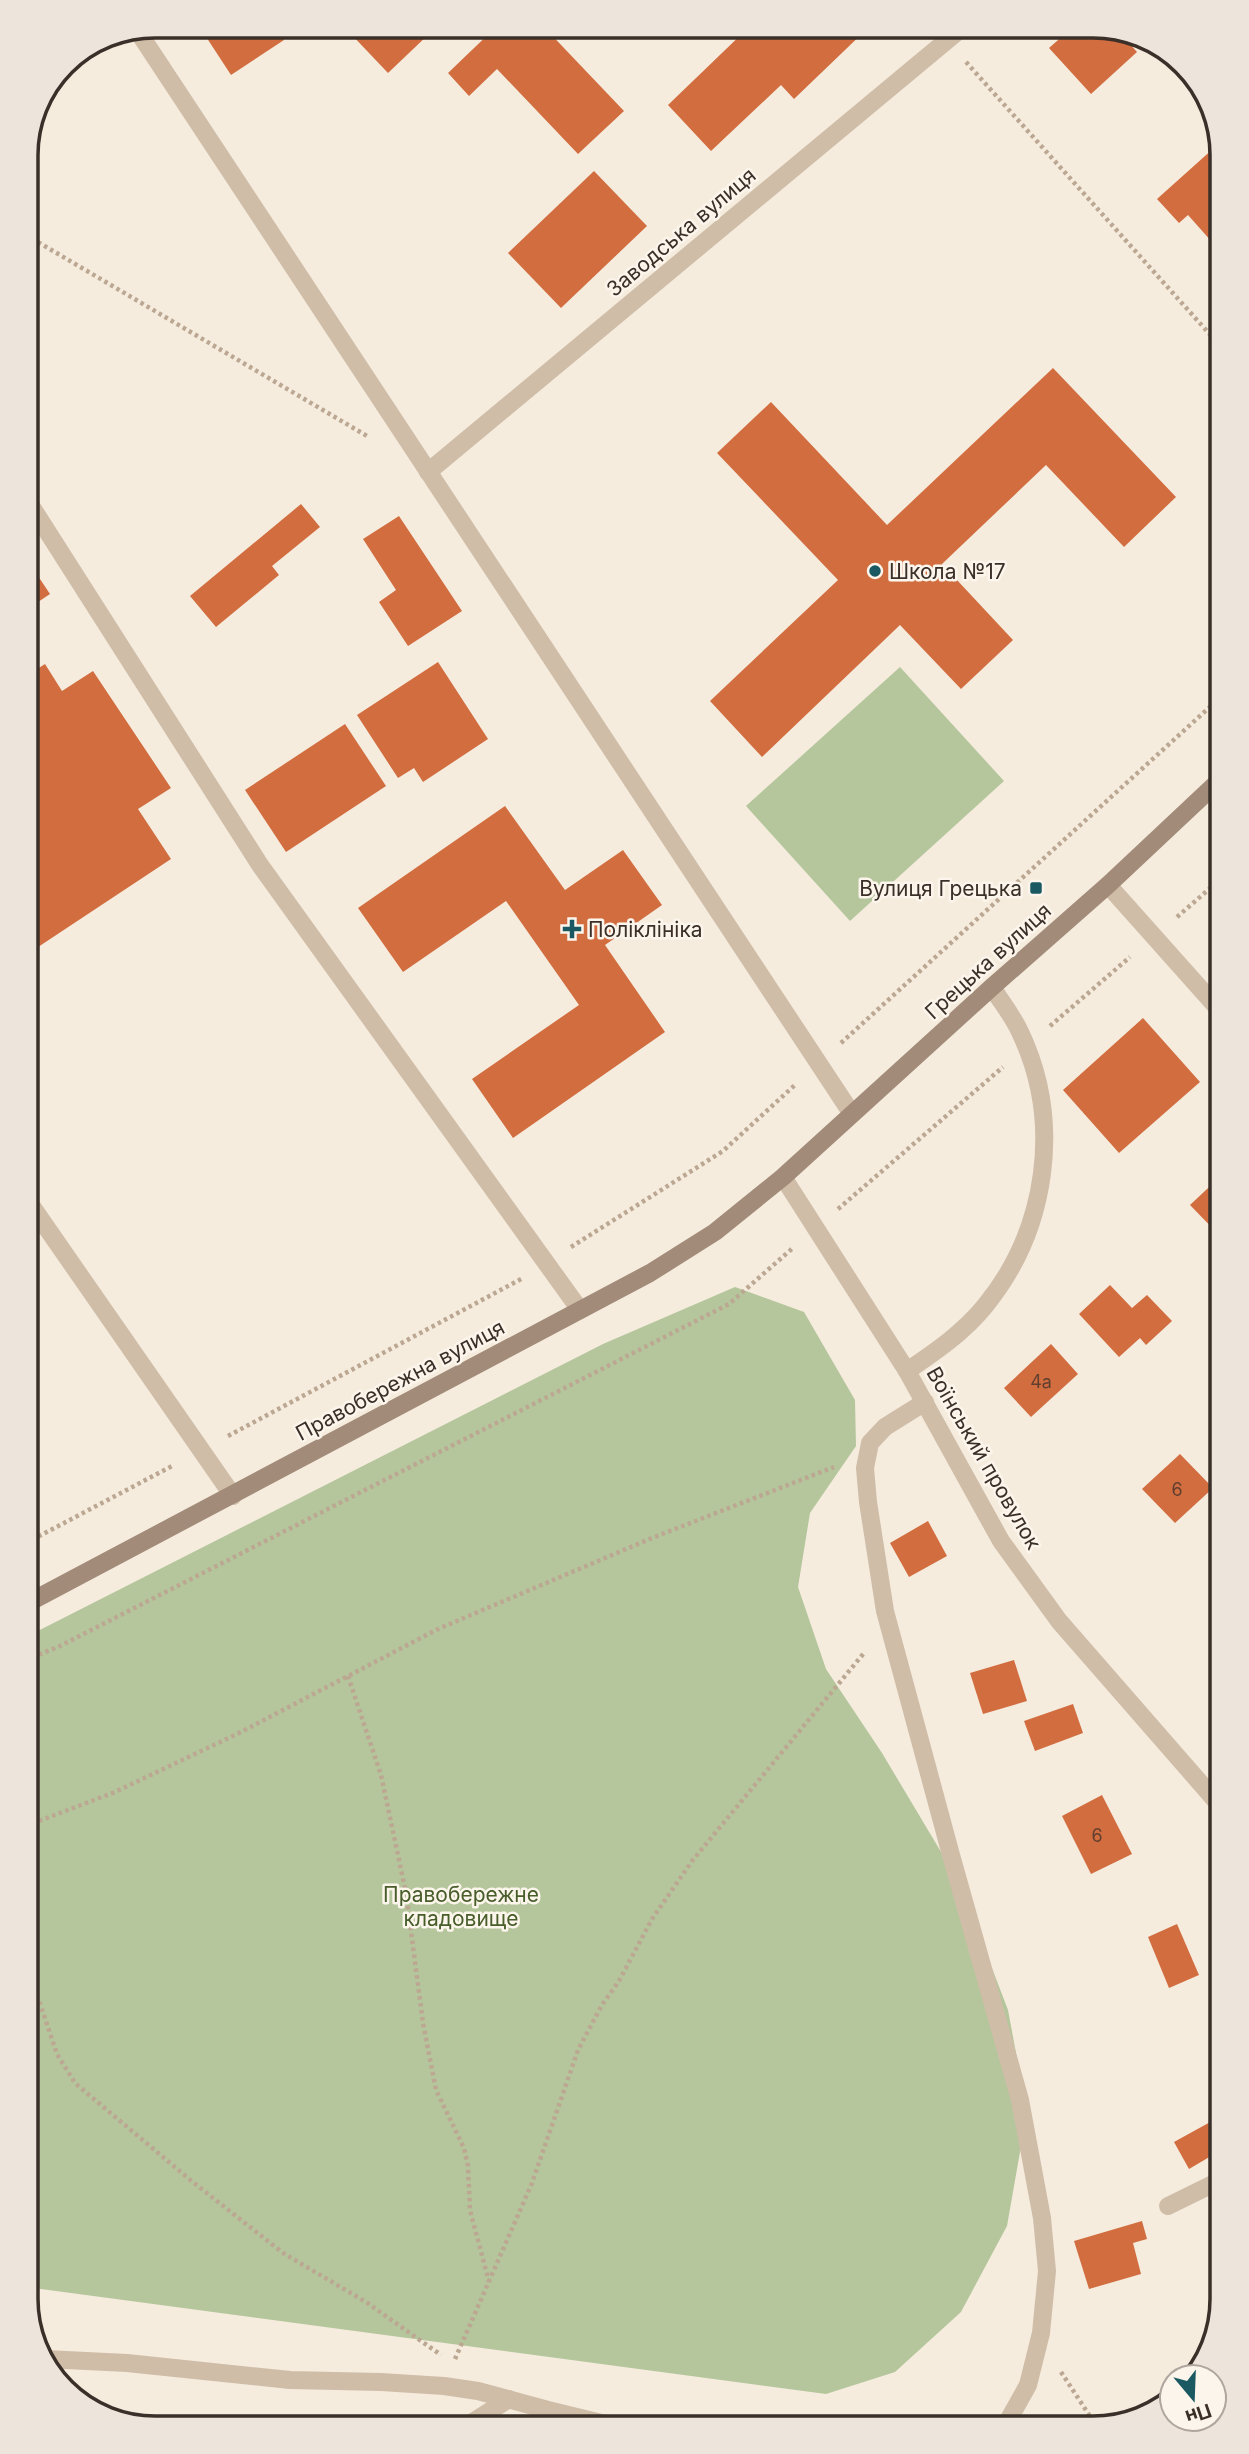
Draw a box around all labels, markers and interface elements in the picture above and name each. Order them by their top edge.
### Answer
street label: Заводська вулиця [601,162,761,302]
place label: Школа №17 [889,559,1006,584]
marker: Школа №17 [867,563,883,579]
place label: Вулиця Грецька [859,876,1022,901]
marker: Вулиця Грецька [1028,880,1044,896]
street label: Грецька вулиця [920,898,1056,1024]
place label: Поліклініка [588,917,703,942]
marker: Поліклініка [562,919,582,939]
street label: Правобережна вулиця [291,1314,509,1446]
street label: Воїнський провулок [921,1362,1047,1554]
house number: 4а [1030,1371,1052,1392]
house number: 6 [1171,1479,1183,1500]
house number: 6 [1091,1825,1103,1846]
park label: Правобережне кладовище [383,1882,539,1931]
north arrow [1158,2363,1228,2433]
text: Пн [1182,2398,1214,2429]

